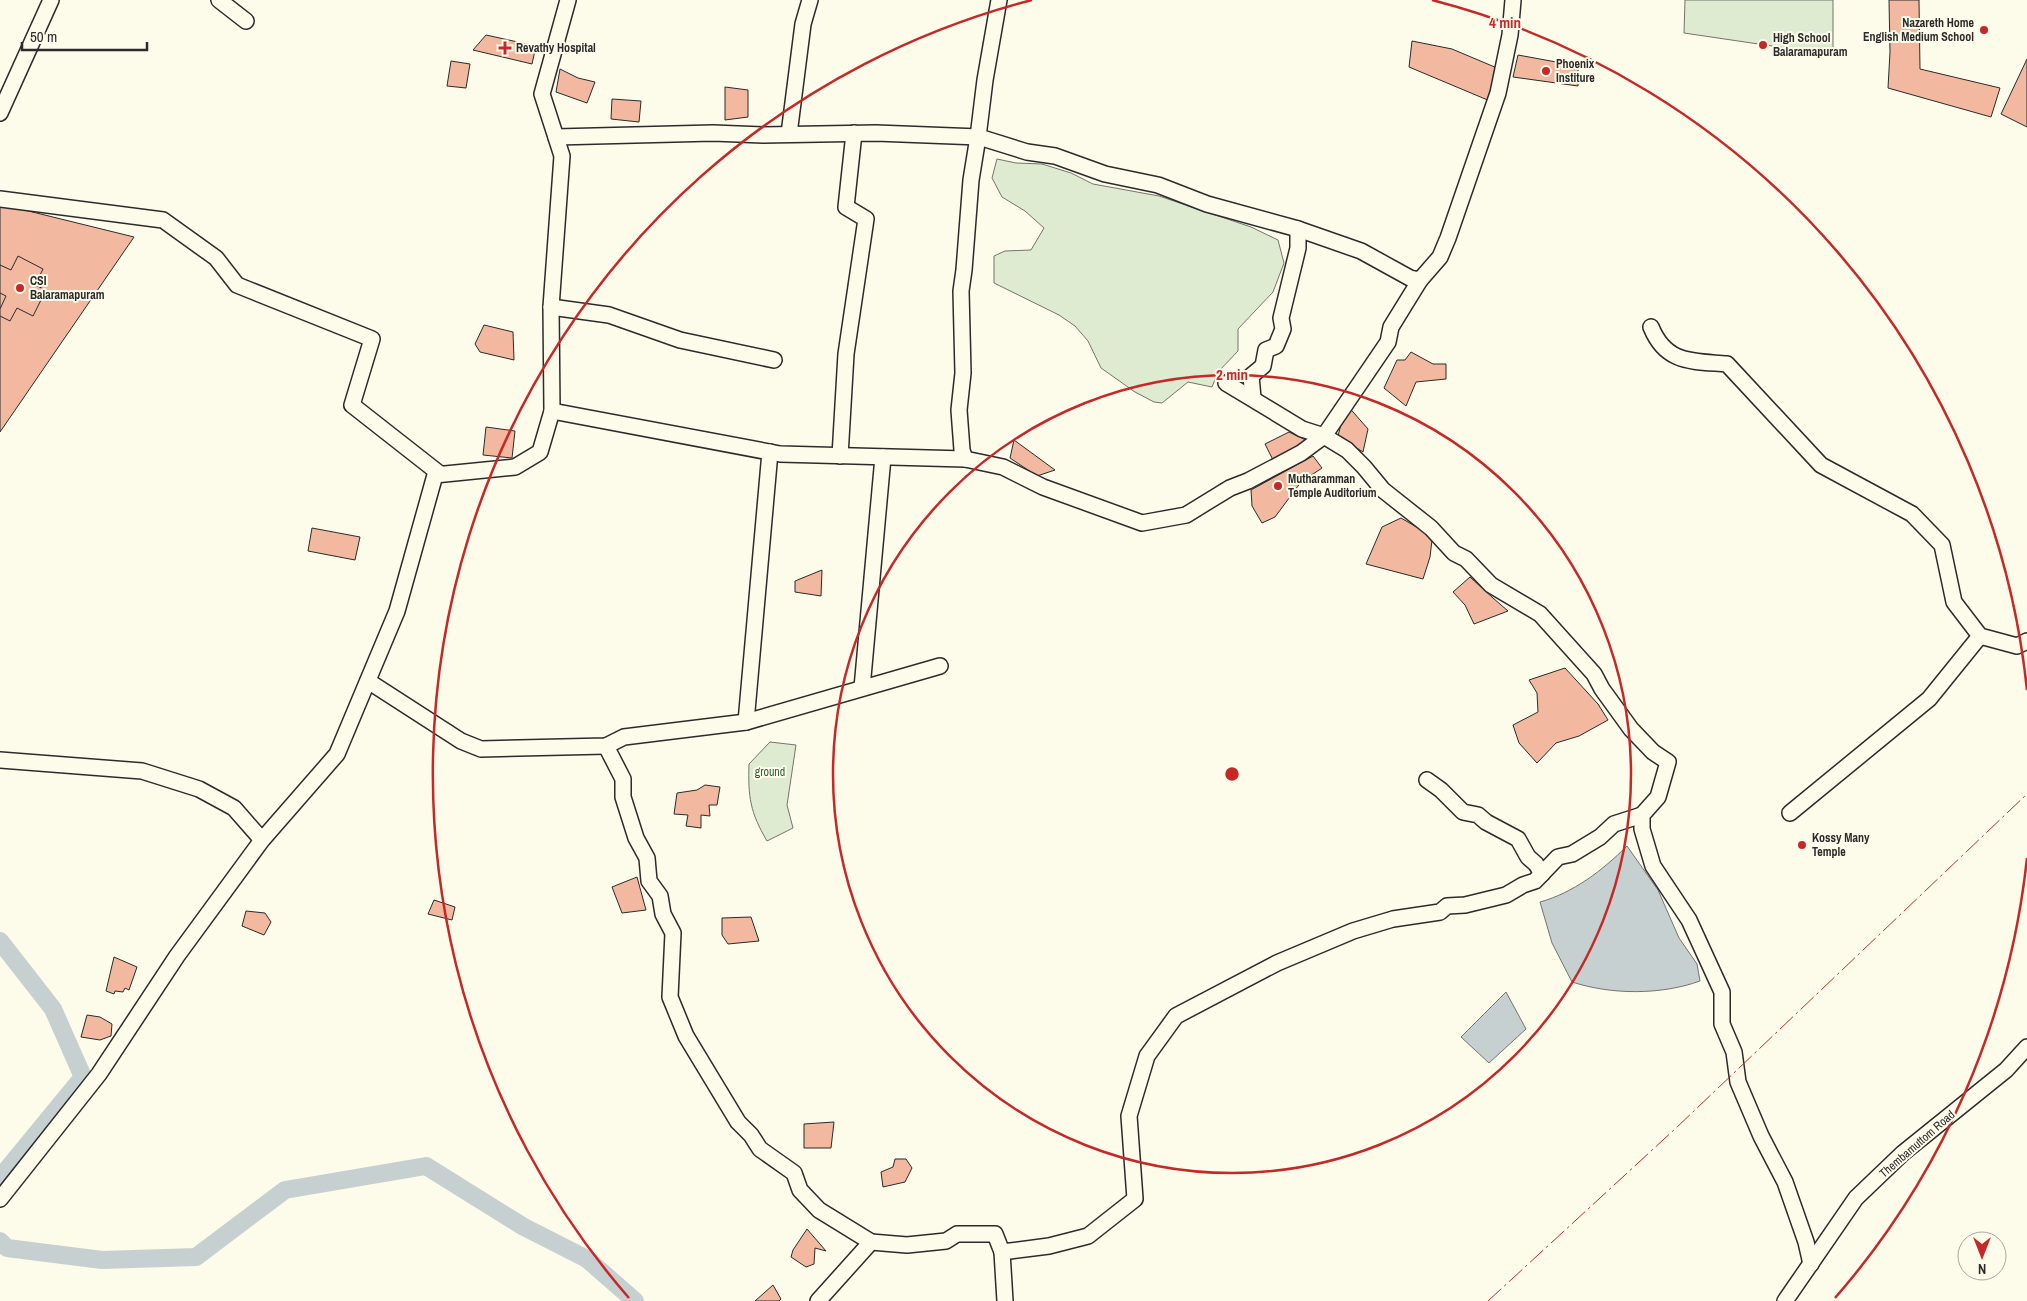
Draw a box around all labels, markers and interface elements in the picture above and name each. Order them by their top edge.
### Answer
text: 4 min [1489,12,1521,33]
place label: Nazareth Home English Medium School [1863,15,1975,45]
scale bar [22,20,148,52]
marker: Nazareth Home English Medium School [1978,24,1990,36]
text: 50 m [30,26,57,47]
place label: High School Balaramapuram [1773,30,1848,60]
marker: High School Balaramapuram [1757,39,1769,51]
place label: Revathy Hospital [516,40,596,56]
marker: Revathy Hospital [498,41,512,55]
place label: Phoenix Institure [1556,56,1595,86]
marker: Phoenix Institure [1540,65,1552,77]
place label: CSI Balaramapuram [30,273,105,303]
marker: CSI Balaramapuram [14,282,26,294]
text: 2 min [1216,364,1248,385]
place label: Mutharamman Temple Auditorium [1288,471,1377,501]
marker: Mutharamman Temple Auditorium [1272,480,1284,492]
park label: ground [755,764,785,780]
centre of rings [1223,765,1241,783]
place label: Kossy Many Temple [1812,830,1870,860]
marker: Kossy Many Temple [1796,839,1808,851]
street label: Thembamuttom Road [1876,1107,1958,1181]
north arrow [1957,1231,2007,1281]
text: N [1978,1260,1986,1278]

